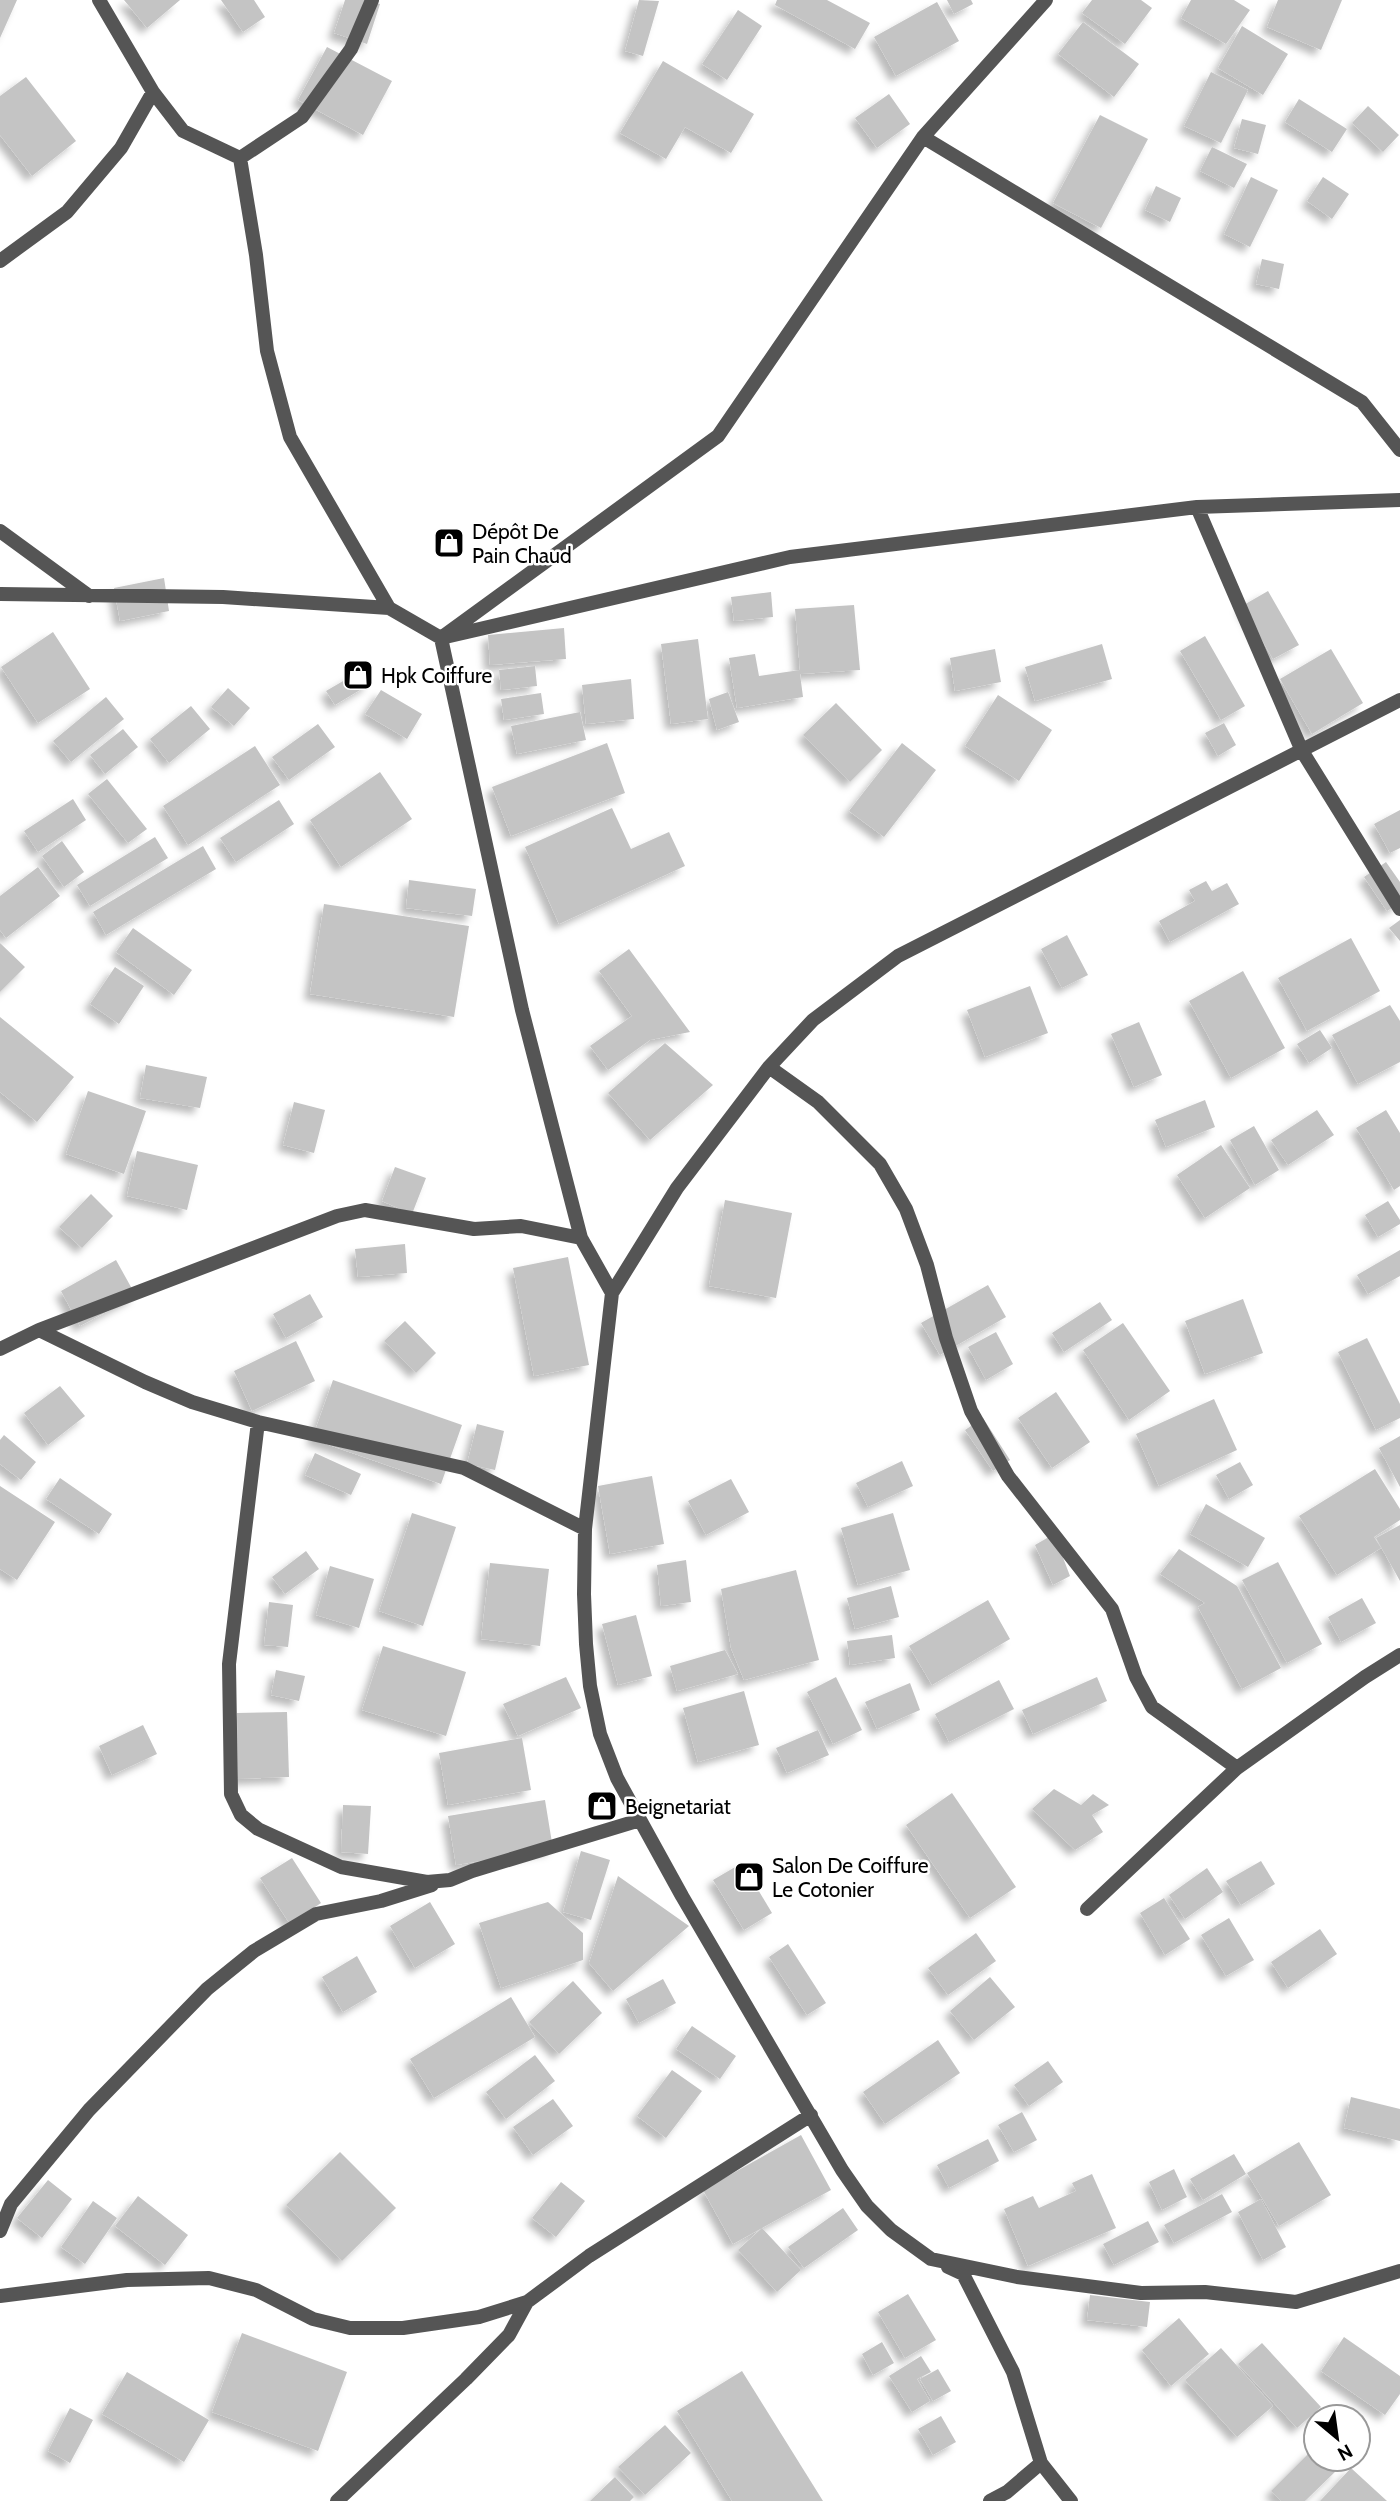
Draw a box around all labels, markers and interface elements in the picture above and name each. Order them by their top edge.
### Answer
place label: Dépôt De Pain Chaud [472,519,572,568]
shop icon: Dépôt De Pain Chaud [432,526,466,560]
shop icon: Hpk Coiffure [341,658,375,692]
place label: Hpk Coiffure [381,663,492,688]
shop icon: Beignetariat [585,1789,619,1823]
place label: Beignetariat [625,1794,731,1819]
place label: Salon De Coiffure Le Cotonier [772,1853,929,1902]
shop icon: Salon De Coiffure Le Cotonier [732,1860,766,1894]
north arrow [1302,2403,1372,2473]
text: N [1334,2439,1356,2466]

